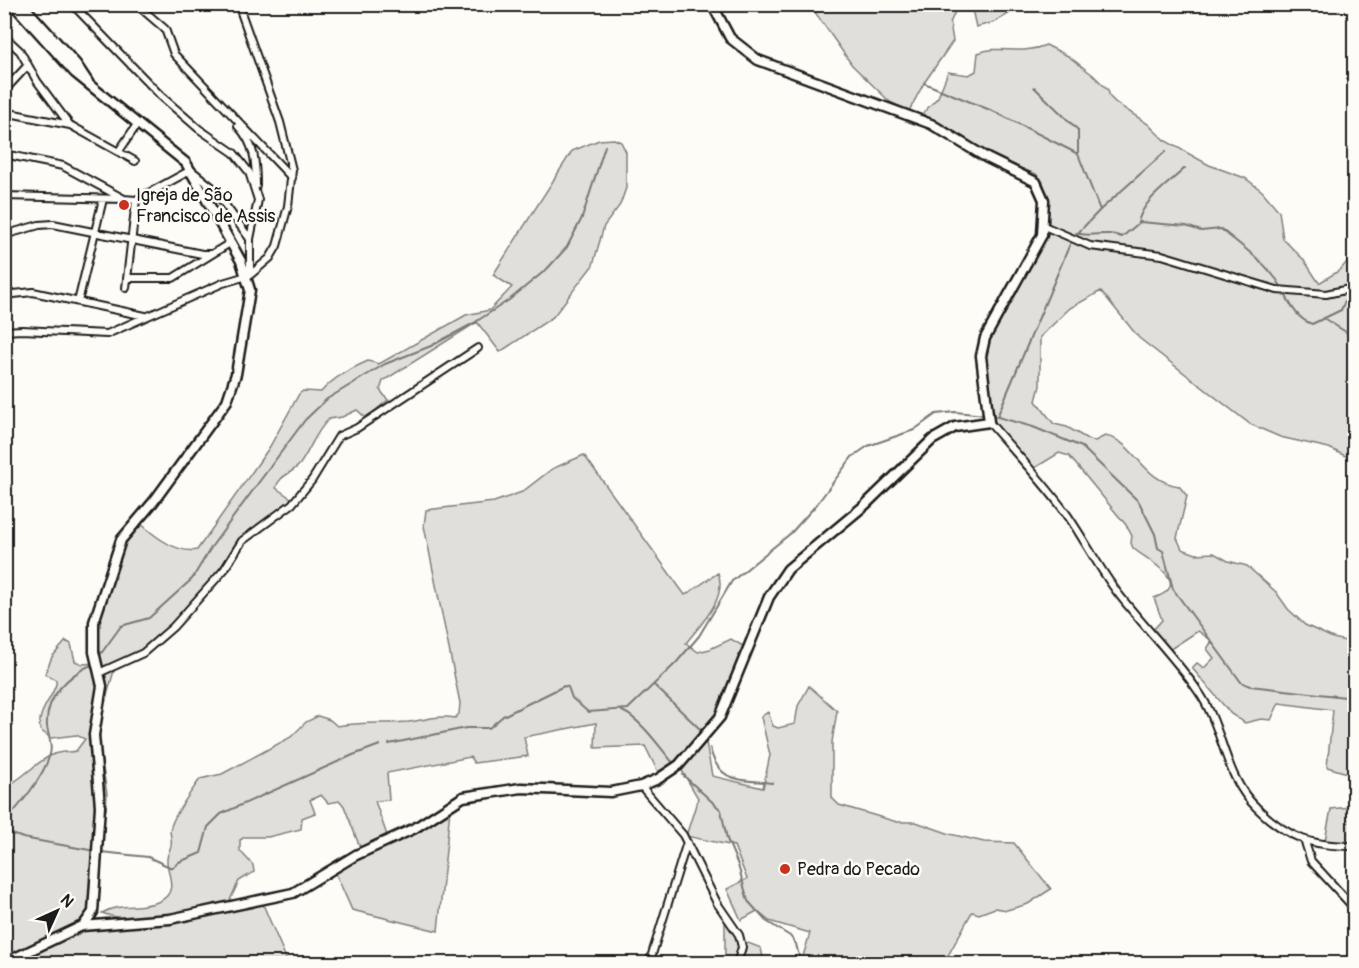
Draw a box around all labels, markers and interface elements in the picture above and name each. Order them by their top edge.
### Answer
place label: Igreja de São Francisco de Assis [136,184,275,228]
marker: Igreja de São Francisco de Assis [117,198,131,212]
place label: Pedra do Pecado [797,858,920,881]
marker: Pedra do Pecado [778,862,792,876]
north arrow [27,881,87,941]
text: N [56,890,78,912]

